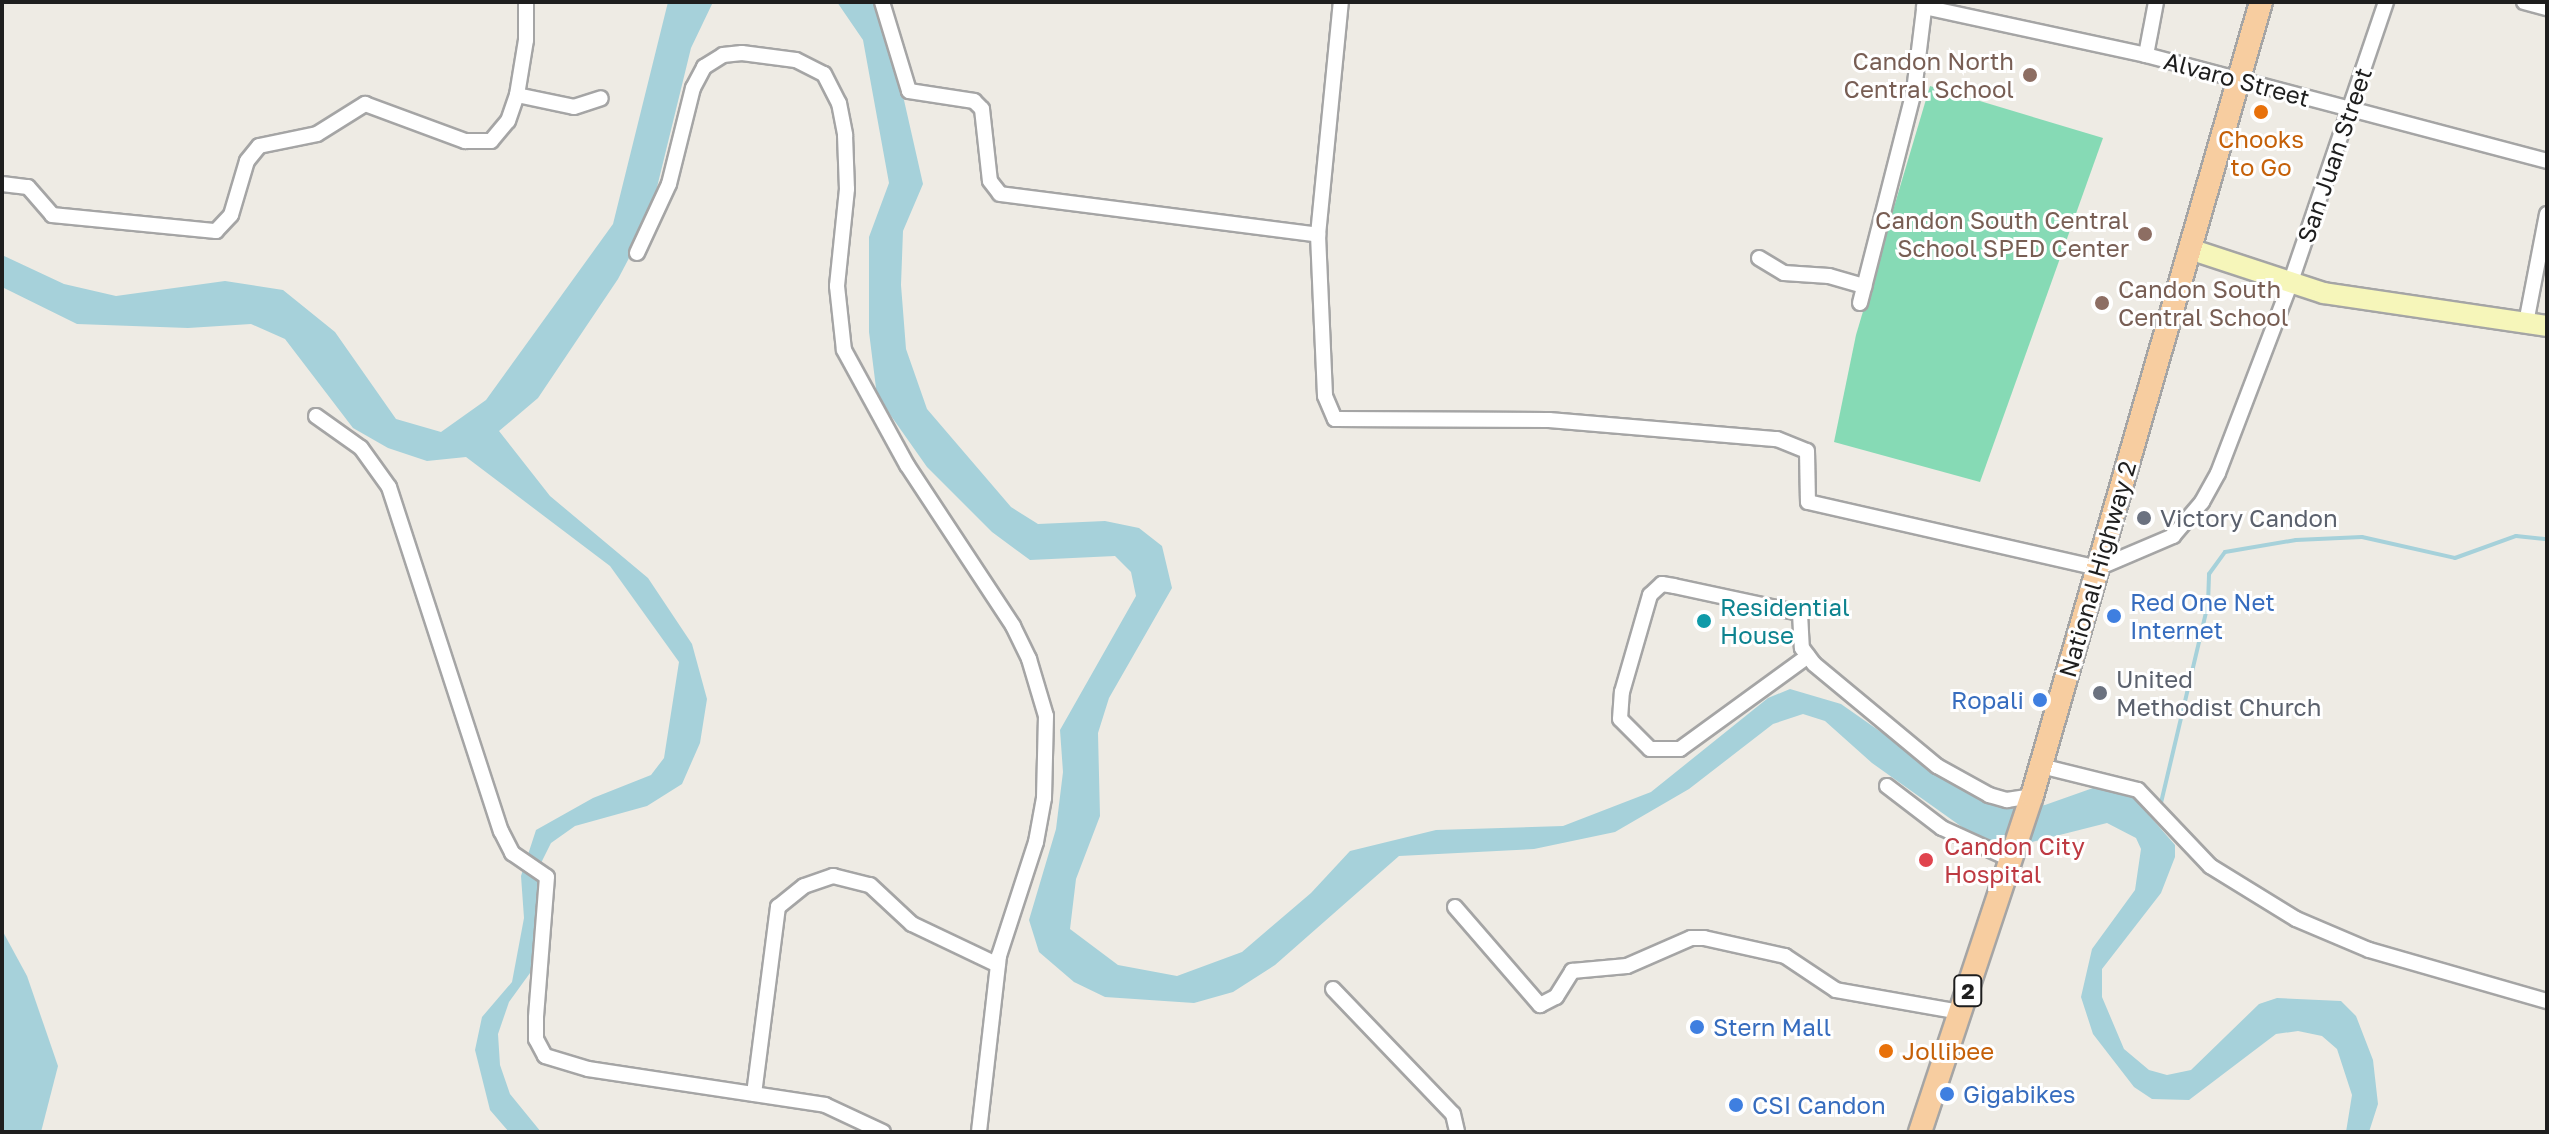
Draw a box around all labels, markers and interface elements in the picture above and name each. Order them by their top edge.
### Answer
street label: Alvaro Street [2161,46,2313,112]
place label: Candon North Central School [1844,47,2014,103]
street label: San Juan Street [2291,64,2377,246]
marker: Candon North Central School [2021,66,2039,84]
marker: Chooks to Go [2252,103,2270,121]
place label: Chooks to Go [2218,125,2304,181]
place label: Candon South Central School SPED Center [1875,206,2129,262]
marker: Candon South Central School SPED Center [2136,225,2154,243]
place label: Candon South Central School [2118,275,2288,331]
marker: Candon South Central School [2093,294,2111,312]
street label: National Highway 2 [2052,458,2142,680]
place label: Victory Candon [2160,504,2338,532]
marker: Victory Candon [2135,509,2153,527]
place label: Red One Net Internet [2130,588,2275,644]
place label: Residential House [1720,593,1850,649]
marker: Red One Net Internet [2105,607,2123,625]
marker: Residential House [1695,612,1713,630]
place label: United Methodist Church [2116,665,2321,721]
marker: United Methodist Church [2091,684,2109,702]
place label: Ropali [1951,686,2024,714]
marker: Ropali [2031,691,2049,709]
place label: Candon City Hospital [1944,832,2085,888]
marker: Candon City Hospital [1915,849,1937,871]
road number: 2 [1952,973,1984,1009]
place label: Stern Mall [1713,1013,1831,1041]
marker: Stern Mall [1688,1018,1706,1036]
place label: Jollibee [1902,1037,1994,1065]
marker: Jollibee [1877,1042,1895,1060]
place label: Gigabikes [1963,1080,2076,1108]
marker: Gigabikes [1938,1085,1956,1103]
place label: CSI Candon [1752,1091,1886,1119]
marker: CSI Candon [1727,1096,1745,1114]

